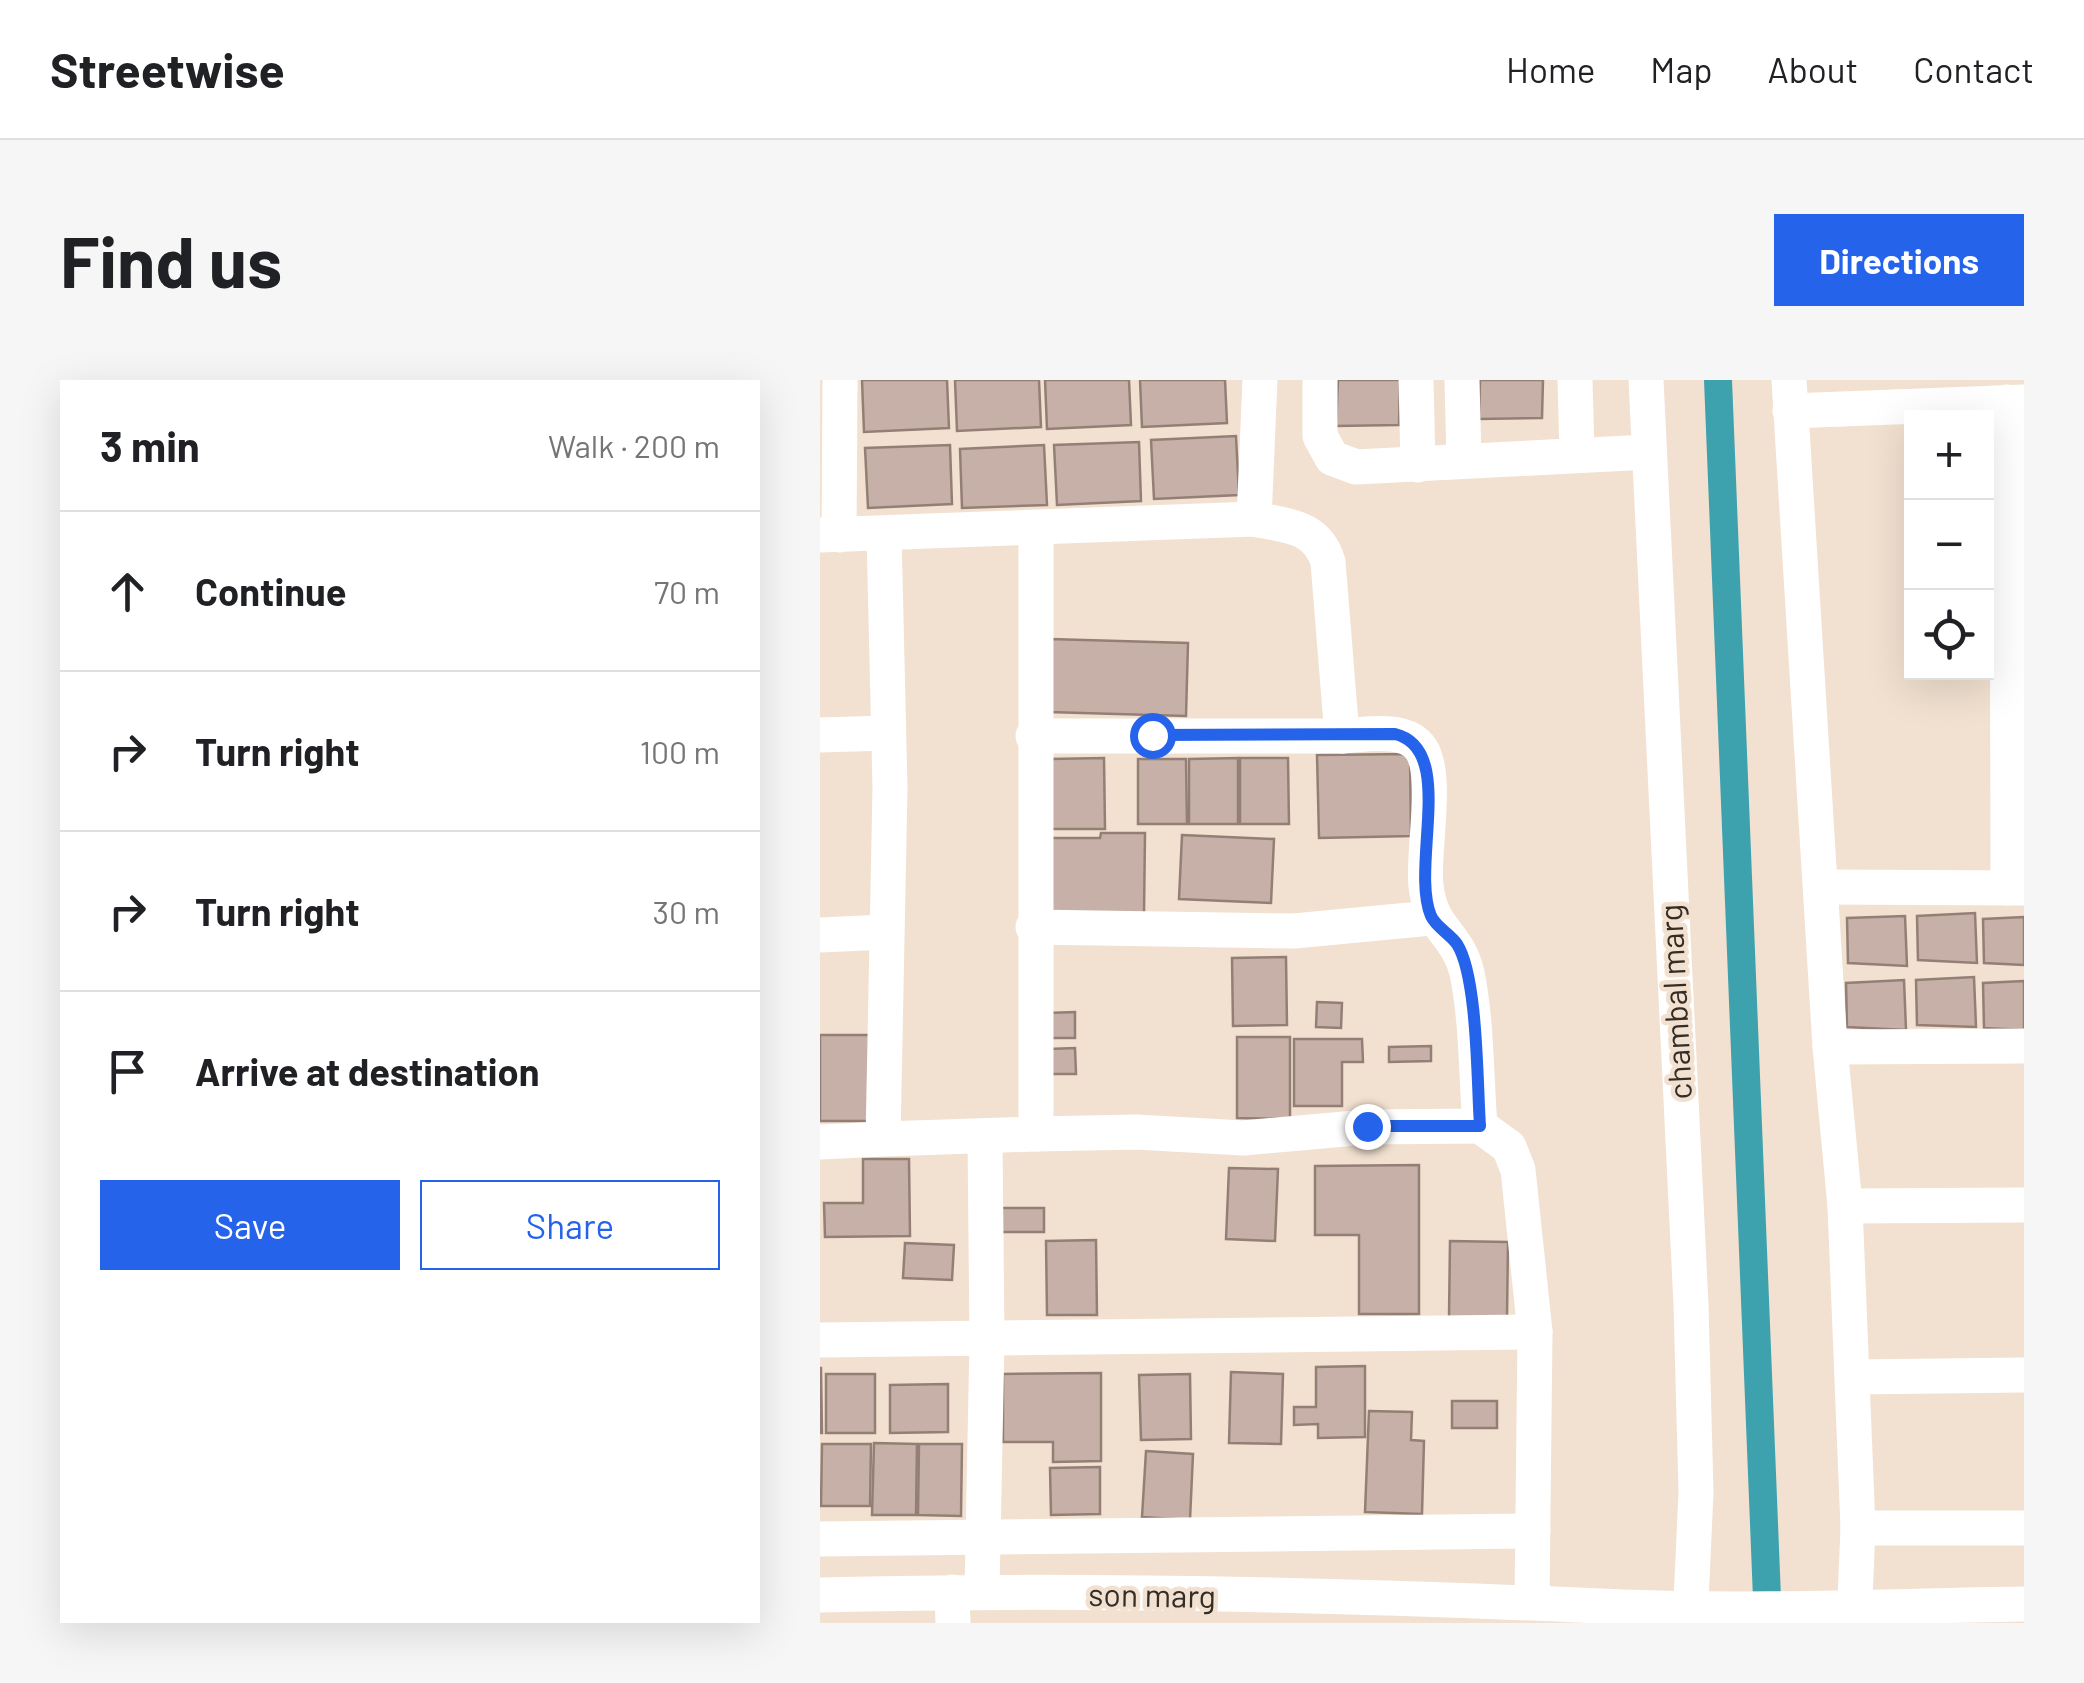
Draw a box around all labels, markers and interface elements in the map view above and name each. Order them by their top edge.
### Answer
text: Streetwise [50,40,285,98]
text: Home [1506,48,1595,90]
text: Map [1650,48,1713,90]
text: About [1768,48,1858,90]
text: Contact [1913,48,2034,90]
button: Directions [1774,214,2024,306]
text: Find us [60,218,282,302]
map controls [1904,410,1994,680]
button: + [1904,410,1994,500]
text: 3 min [100,420,200,470]
text: Walk · 200 m [548,426,720,464]
button: − [1904,500,1994,590]
icon: ahead [100,564,155,619]
text: Continue [195,568,346,614]
text: 70 m [654,572,720,610]
button: locate [1904,590,1994,680]
route start [1130,713,1176,759]
icon: right [100,724,155,779]
text: Turn right [195,728,360,774]
text: 100 m [640,732,720,770]
icon: right [100,884,155,939]
text: Turn right [195,888,360,934]
text: 30 m [653,892,720,930]
street label: chambal marg [1650,903,1698,1101]
icon: arrive [100,1044,155,1099]
text: Arrive at destination [195,1048,540,1094]
route end [1345,1104,1391,1150]
button: Save [100,1180,400,1270]
button: Share [420,1180,720,1270]
street label: son marg [1088,1574,1216,1614]

